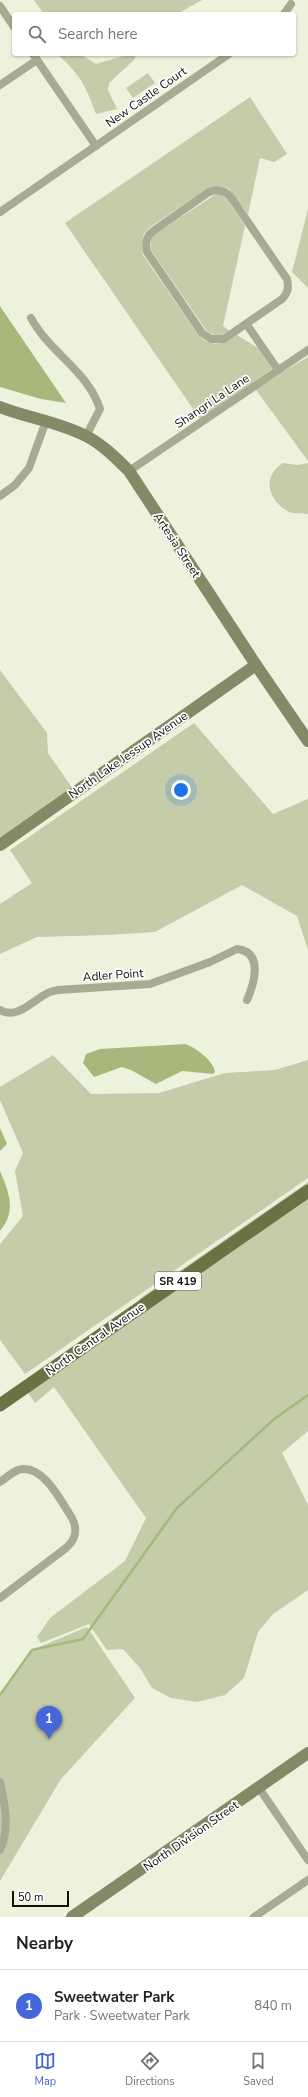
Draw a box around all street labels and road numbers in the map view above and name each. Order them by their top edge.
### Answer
street label: New Castle Court [102,63,190,131]
street label: Shangri La Lane [172,370,252,432]
street label: Artesia Street [150,509,204,581]
street label: North Lake Jessup Avenue [65,708,191,802]
street label: Adler Point [82,965,145,985]
road number: SR 419 [155,1272,201,1290]
street label: North Central Avenue [42,1299,148,1379]
street label: North Division Street [140,1797,242,1875]

